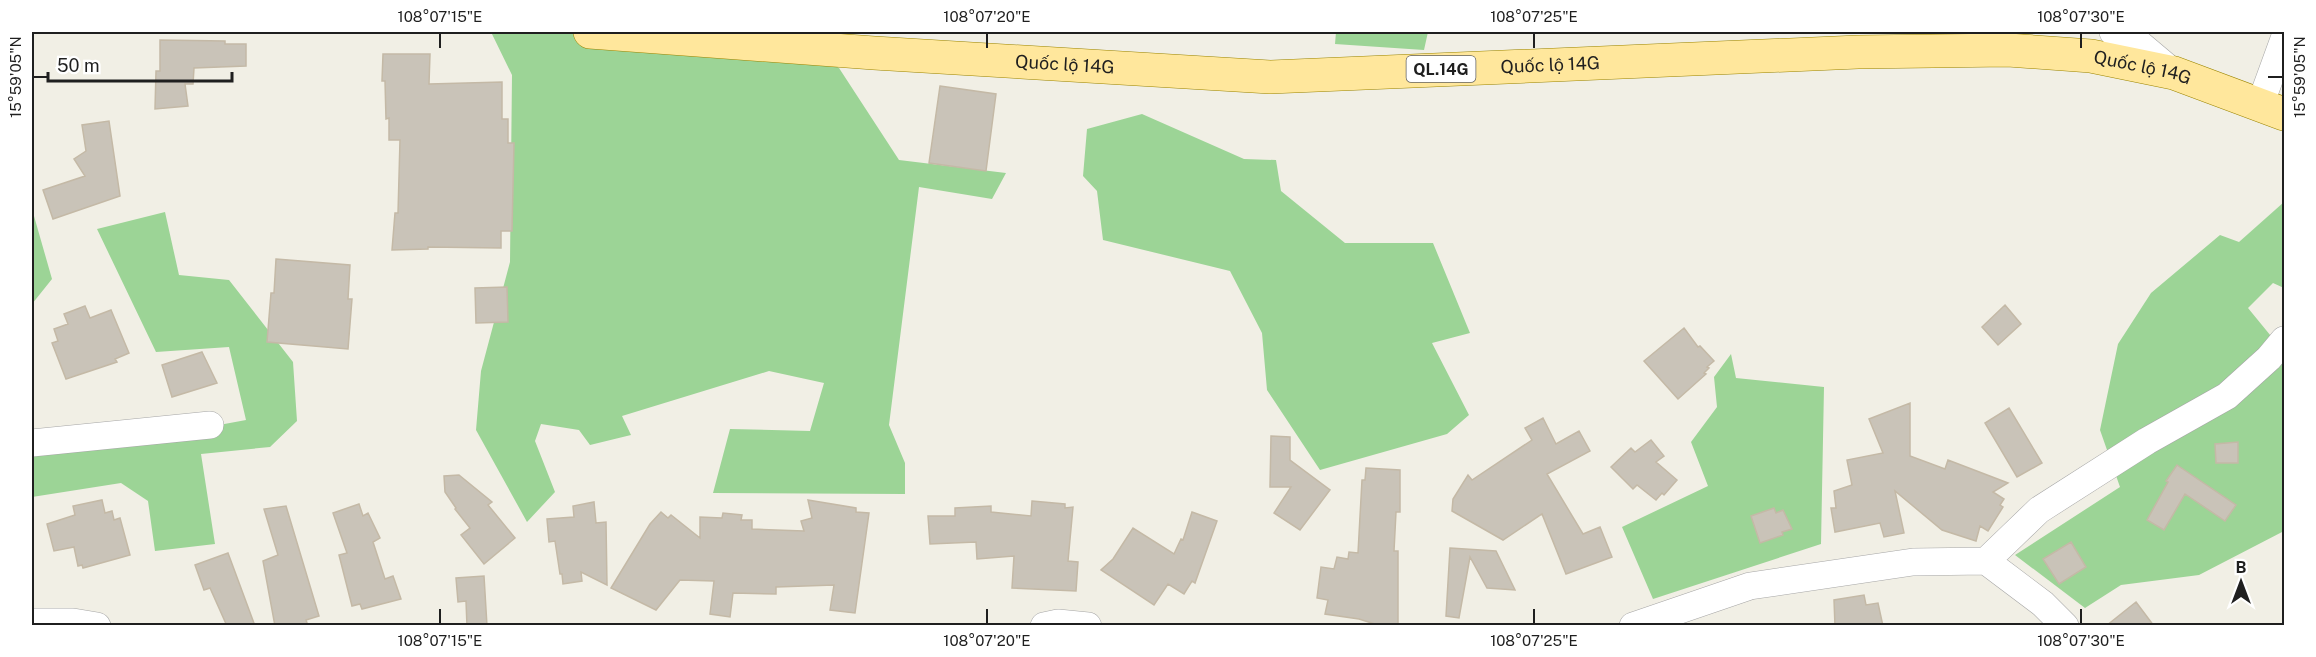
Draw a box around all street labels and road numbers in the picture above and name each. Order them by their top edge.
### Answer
street label: Quốc lộ 14G [2092,46,2194,89]
street label: Quốc lộ 14G [1015,51,1115,78]
street label: Quốc lộ 14G [1500,52,1600,77]
road number: QL.14G [1406,56,1476,82]

